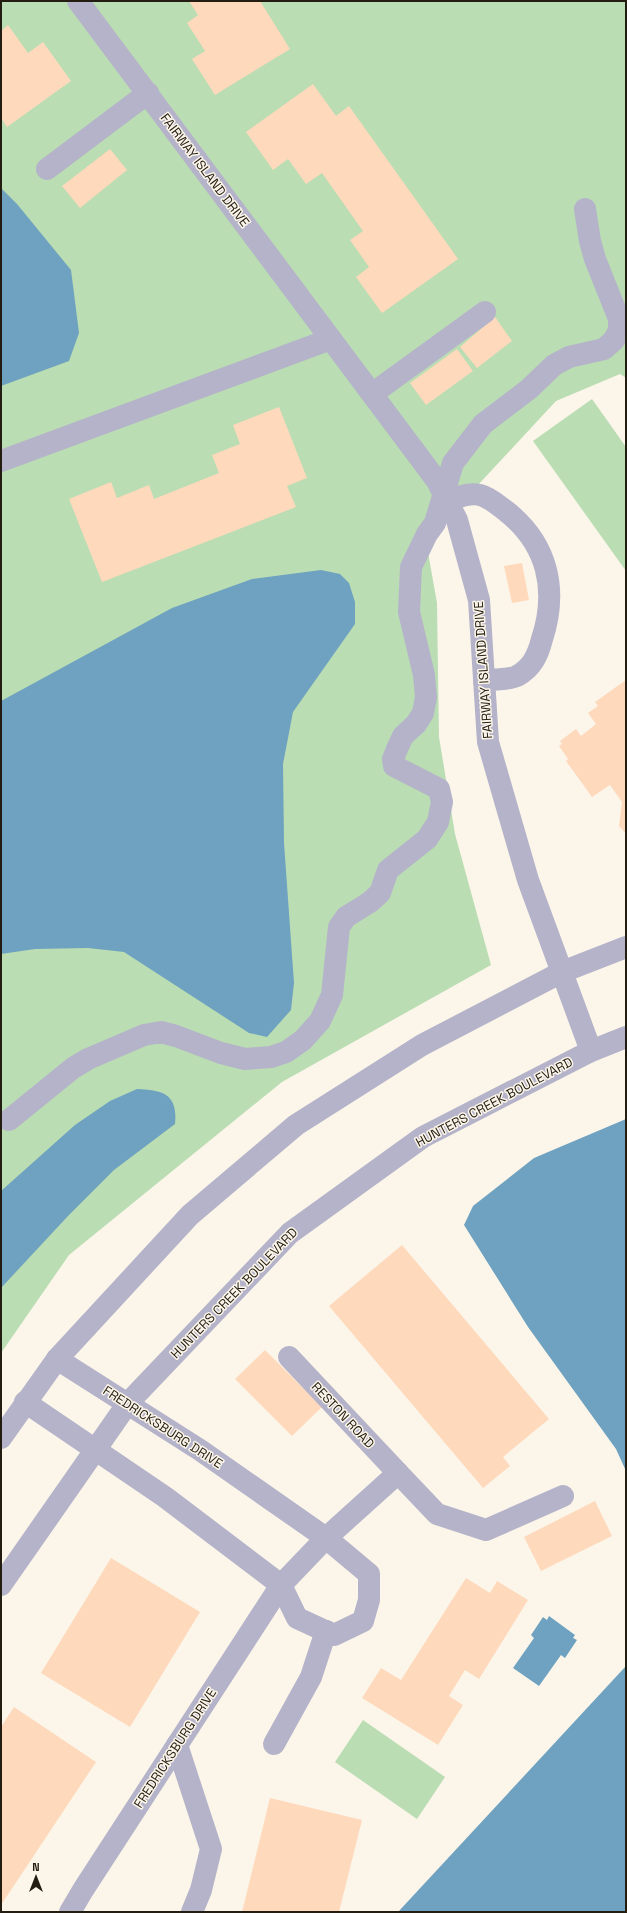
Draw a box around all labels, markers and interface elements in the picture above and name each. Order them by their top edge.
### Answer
street label: FAIRWAY ISLAND DRIVE [157,110,253,230]
street label: FAIRWAY ISLAND DRIVE [470,601,496,739]
street label: HUNTERS CREEK BOULEVARD [413,1053,575,1151]
street label: HUNTERS CREEK BOULEVARD [167,1224,301,1362]
street label: RESTON ROAD [308,1378,378,1452]
street label: FREDRICKSBURG DRIVE [100,1382,226,1472]
street label: FREDRICKSBURG DRIVE [130,1685,220,1811]
north arrow [16,1857,56,1897]
text: N [32,1860,40,1874]

